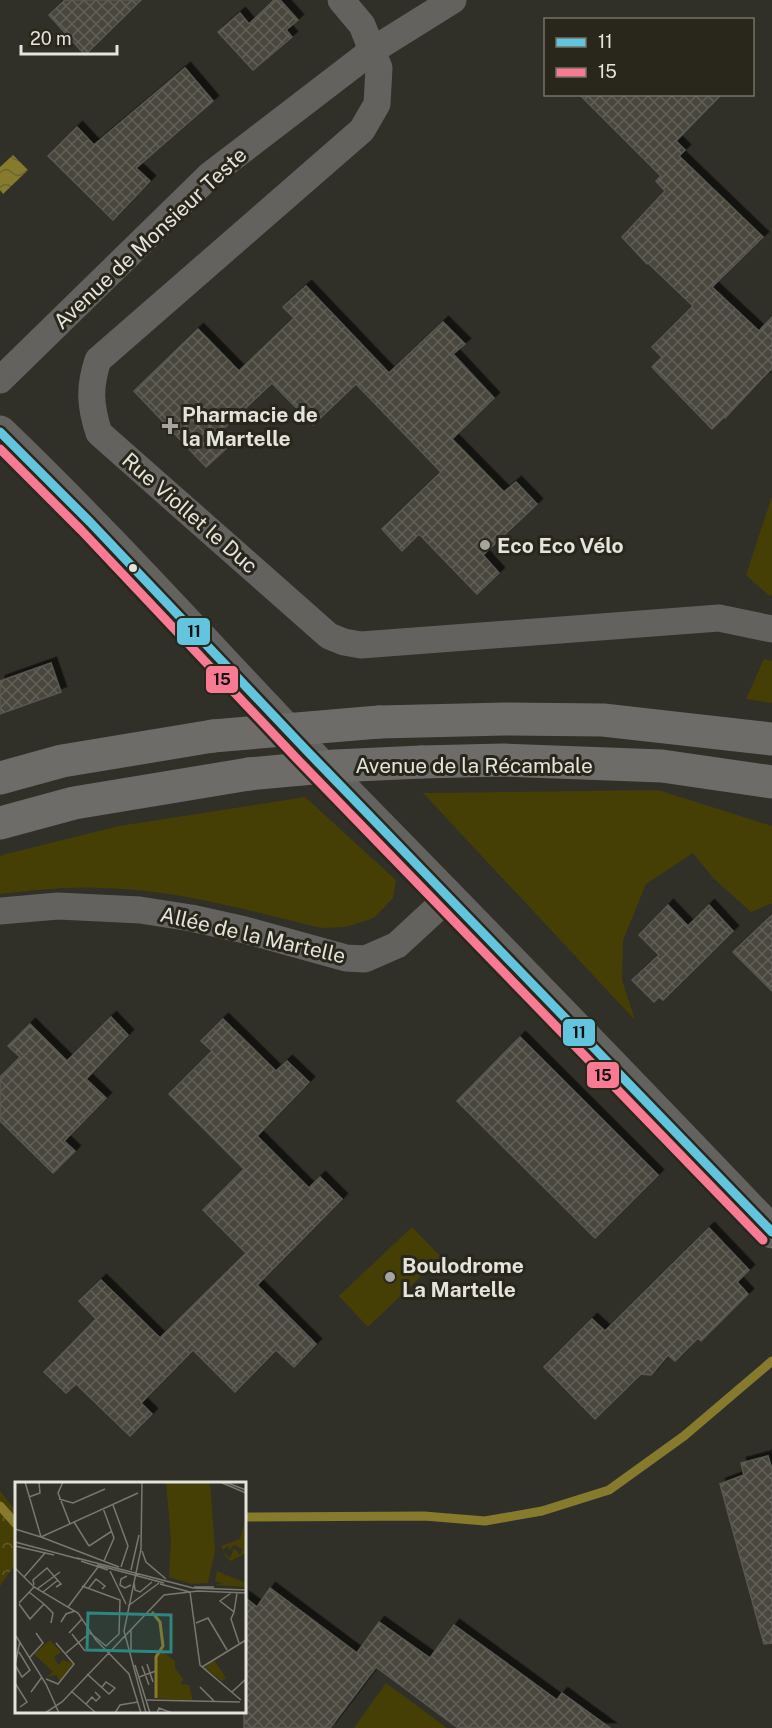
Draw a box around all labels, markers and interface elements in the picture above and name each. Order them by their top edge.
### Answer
scale bar [21,18,117,56]
legend [544,18,754,96]
text: 20 m [30,28,72,49]
text: 11 [598,31,613,52]
text: 15 [598,61,617,82]
street label: Avenue de Monsieur Teste [48,142,252,334]
place label: Pharmacie de la Martelle [182,402,318,451]
marker: Pharmacie de la Martelle [163,419,177,433]
street label: Rue Viollet le Duc [117,447,263,579]
place label: Eco Eco Vélo [497,533,624,558]
marker: Eco Eco Vélo [478,538,492,552]
unlabelled marker [127,562,139,574]
line badge: 11 [176,617,211,646]
text: 11 [187,622,201,641]
line badge: 15 [205,665,239,694]
text: 15 [213,670,231,689]
street label: Avenue de la Récambale [355,753,593,778]
street label: Allée de la Martelle [158,902,348,968]
line badge: 11 [562,1018,596,1047]
text: 11 [572,1023,586,1042]
line badge: 15 [586,1061,620,1089]
text: 15 [594,1066,612,1085]
place label: Boulodrome La Martelle [402,1253,524,1302]
marker: Boulodrome La Martelle [383,1270,397,1284]
inset map [15,1482,246,1713]

